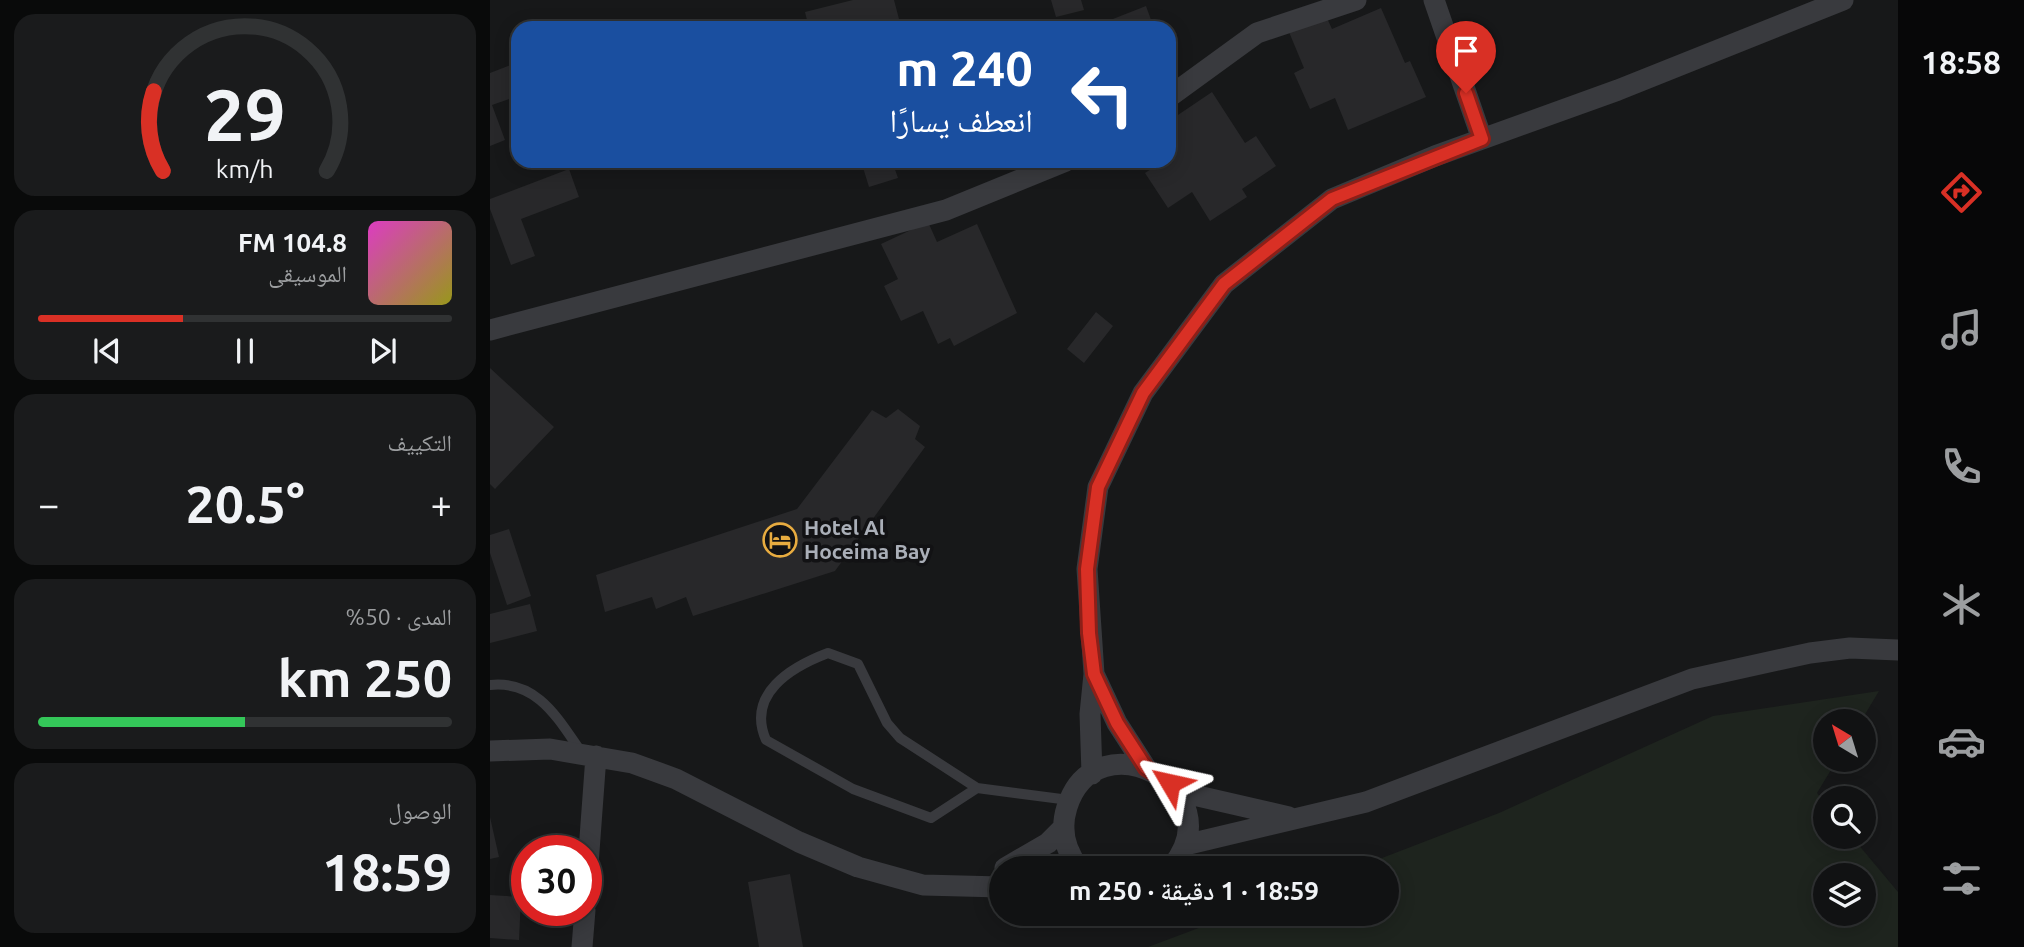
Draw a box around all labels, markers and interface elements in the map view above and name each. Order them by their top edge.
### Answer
pin [1436,21,1496,93]
icon: arrive [1447,32,1485,70]
text: 240 m [896,40,1033,95]
text: 18:58 [1921,44,2001,80]
icon: left [1057,49,1148,140]
text: 29 [204,73,286,155]
text: انعطف يسارًا [889,102,1033,138]
text: km/h [216,155,274,183]
icon: directions [1937,168,1986,217]
text: 104.8 FM [238,228,347,257]
text: الموسيقى [268,261,347,286]
icon: music [1937,305,1986,354]
icon: previous [88,332,126,370]
icon: pause [226,332,264,370]
icon: next [364,332,402,370]
text: التكييف [387,430,452,455]
icon: phone [1937,442,1986,491]
text: 20.5° [185,475,305,533]
text: − [38,483,59,525]
text: + [431,483,452,525]
place label: Hotel Al Hoceima Bay [804,515,930,563]
hotel icon: Hotel Al Hoceima Bay [761,521,799,559]
icon: climate [1937,580,1986,629]
text: المدى · 50% [346,604,452,629]
text: 250 km [278,649,452,707]
north arrow [1813,709,1876,772]
map controls [1813,709,1876,926]
icon: car [1937,717,1986,766]
position arrow [1133,746,1207,820]
button: search [1813,786,1876,849]
text: الوصول [388,798,452,823]
speed limit sign: 30 [511,835,602,926]
text: 18:59 [322,843,452,901]
icon: filters [1937,854,1986,903]
button: layers [1813,863,1876,926]
text: 18:59 · 1 دقيقة · 250 m [1069,876,1319,905]

